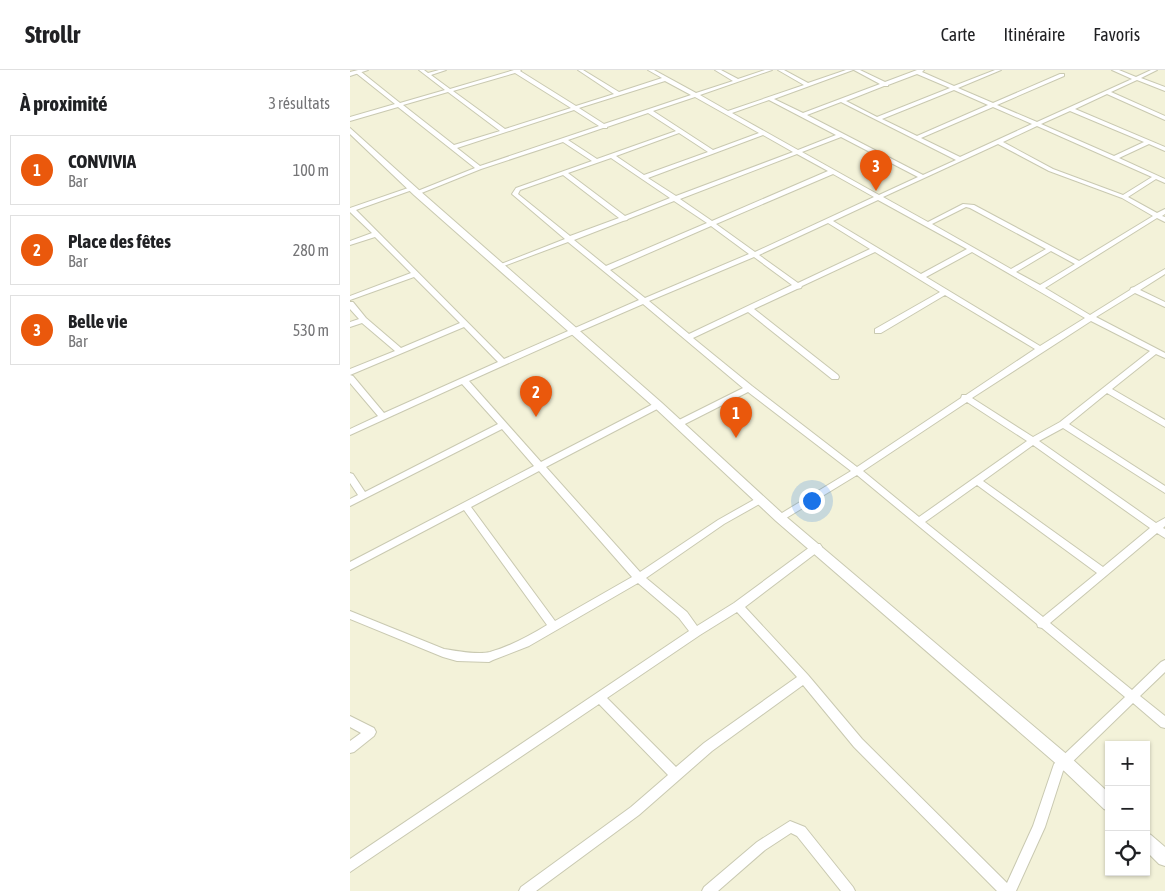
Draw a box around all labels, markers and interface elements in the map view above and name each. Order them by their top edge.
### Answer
text: Strollr [25,21,80,48]
text: Carte [941,24,975,45]
text: Itinéraire [1003,24,1065,45]
text: Favoris [1093,24,1140,45]
text: À proximité [20,91,108,115]
text: 3 résultats [268,94,330,112]
text: CONVIVIA [68,150,136,172]
pin: 3 [860,150,892,191]
text: 1 [33,161,41,179]
text: 100 m [293,161,329,179]
text: Bar [68,172,88,190]
text: Place des fêtes [68,230,171,252]
text: 2 [33,241,41,259]
text: 280 m [293,241,329,259]
text: Bar [68,252,88,270]
text: Belle vie [68,310,128,332]
text: 3 [33,321,41,339]
text: 530 m [293,321,329,339]
text: Bar [68,332,88,350]
pin: 2 [520,376,552,417]
pin: 1 [720,397,752,438]
your location [799,488,825,514]
map controls [1105,741,1150,876]
button: + [1105,741,1150,786]
button: − [1105,786,1150,831]
button: locate [1105,831,1150,876]

